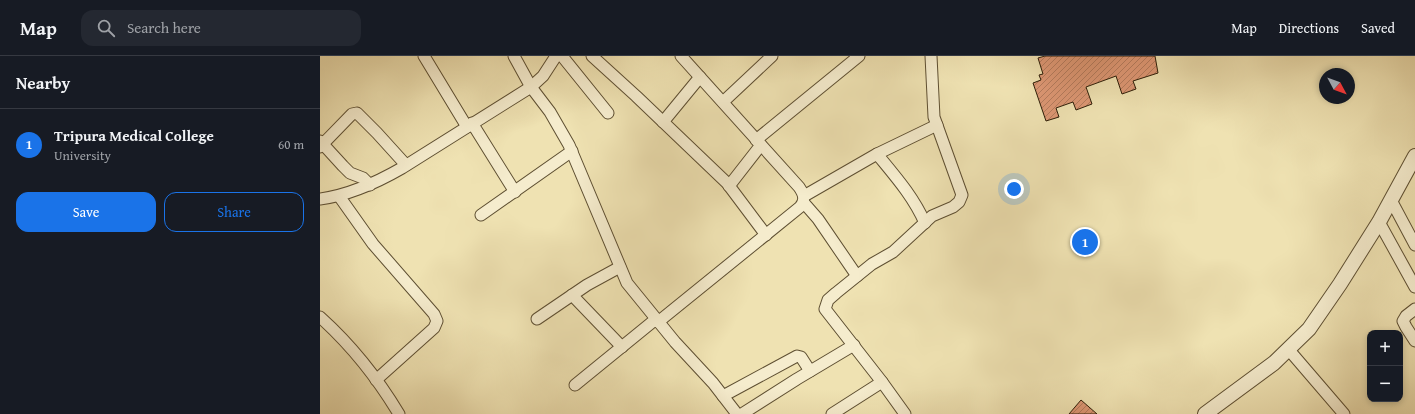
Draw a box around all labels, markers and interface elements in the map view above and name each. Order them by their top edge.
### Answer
search box [81,10,361,46]
text: Map [20,14,57,42]
icon: search [95,17,117,39]
text: Search here [127,17,201,38]
text: Map [1231,18,1257,38]
text: Directions [1279,18,1339,38]
text: Saved [1361,18,1395,38]
north arrow [1319,68,1355,104]
text: Nearby [16,70,70,95]
text: Tripura Medical College [54,125,214,146]
text: 1 [26,135,32,154]
text: 60 m [278,135,304,154]
text: University [54,146,111,165]
your location [1004,179,1024,199]
button: Save [16,192,156,232]
button: Share [164,192,304,232]
pin: 1 [1072,227,1098,257]
map controls [1367,330,1403,402]
button: + [1367,330,1403,366]
button: − [1367,366,1403,402]

